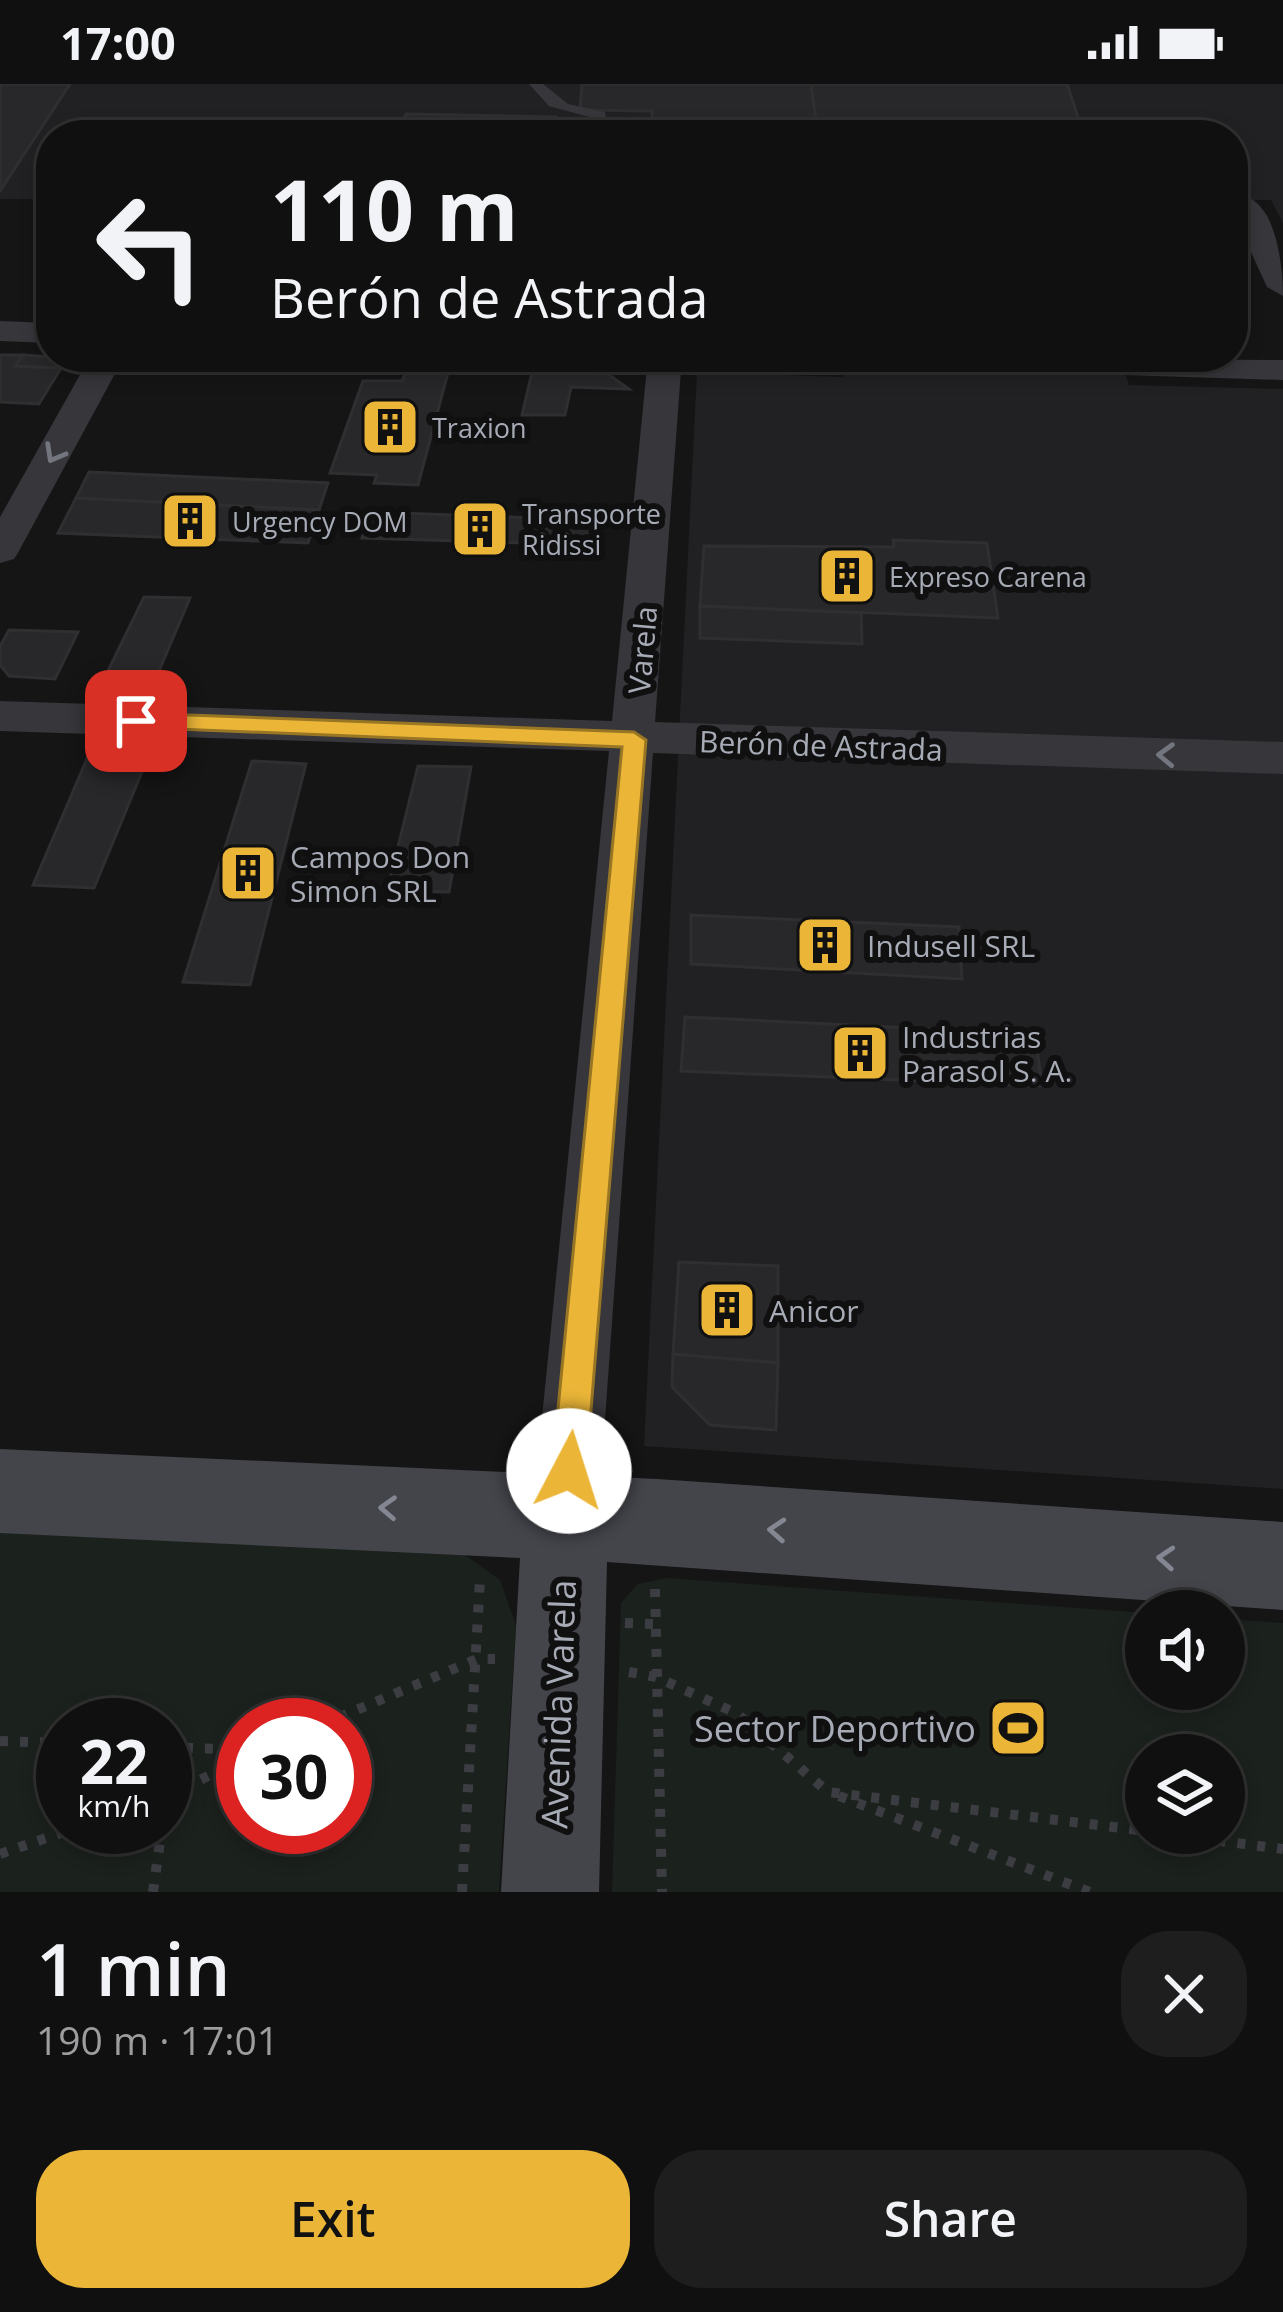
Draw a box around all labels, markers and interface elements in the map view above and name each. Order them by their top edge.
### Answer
text: 17:00 [60,12,176,73]
text: 110 m [270,151,518,266]
icon: left [72,168,228,324]
text: Berón de Astrada [270,260,709,334]
building icon: Traxion [359,396,421,458]
place label: Traxion [432,409,527,446]
one-way arrow [45,441,68,463]
building icon: Urgency DOM [159,490,221,552]
place label: Transporte Ridissi [522,495,661,563]
building icon: Transporte Ridissi [449,498,511,560]
place label: Urgency DOM [232,503,407,540]
building icon: Expreso Carena [816,545,878,607]
place label: Expreso Carena [889,558,1087,595]
street label: Varela [618,604,666,696]
pin [85,670,187,772]
icon: arrive [103,688,169,754]
street label: Berón de Astrada [699,720,943,770]
one-way arrow [1156,742,1175,768]
place label: Campos Don Simon SRL [290,836,470,911]
building icon: Campos Don Simon SRL [217,842,279,904]
building icon: Indusell SRL [794,914,856,976]
place label: Indusell SRL [867,925,1035,966]
place label: Industrias Parasol S. A. [902,1016,1072,1091]
building icon: Industrias Parasol S. A. [829,1022,891,1084]
building icon: Anicor [696,1279,758,1341]
place label: Anicor [769,1290,859,1331]
position arrow [506,1408,632,1534]
one-way arrow [378,1496,397,1522]
one-way arrow [767,1518,786,1544]
one-way arrow [1156,1545,1175,1571]
street label: Avenida Varela [529,1579,587,1829]
map controls [1125,1590,1245,1854]
button: sound [1125,1590,1245,1710]
sports icon: Sector Deportivo [987,1697,1049,1759]
speed limit sign: 30 [216,1698,372,1854]
place label: Sector Deportivo [694,1704,976,1753]
text: 22 [80,1720,148,1802]
button: layers [1125,1734,1245,1854]
text: km/h [78,1785,150,1826]
text: 1 min [36,1919,230,2017]
button: close [1121,1931,1247,2057]
text: 190 m · 17:01 [36,2013,279,2066]
button: Exit [36,2150,630,2288]
button: Share [654,2150,1247,2288]

